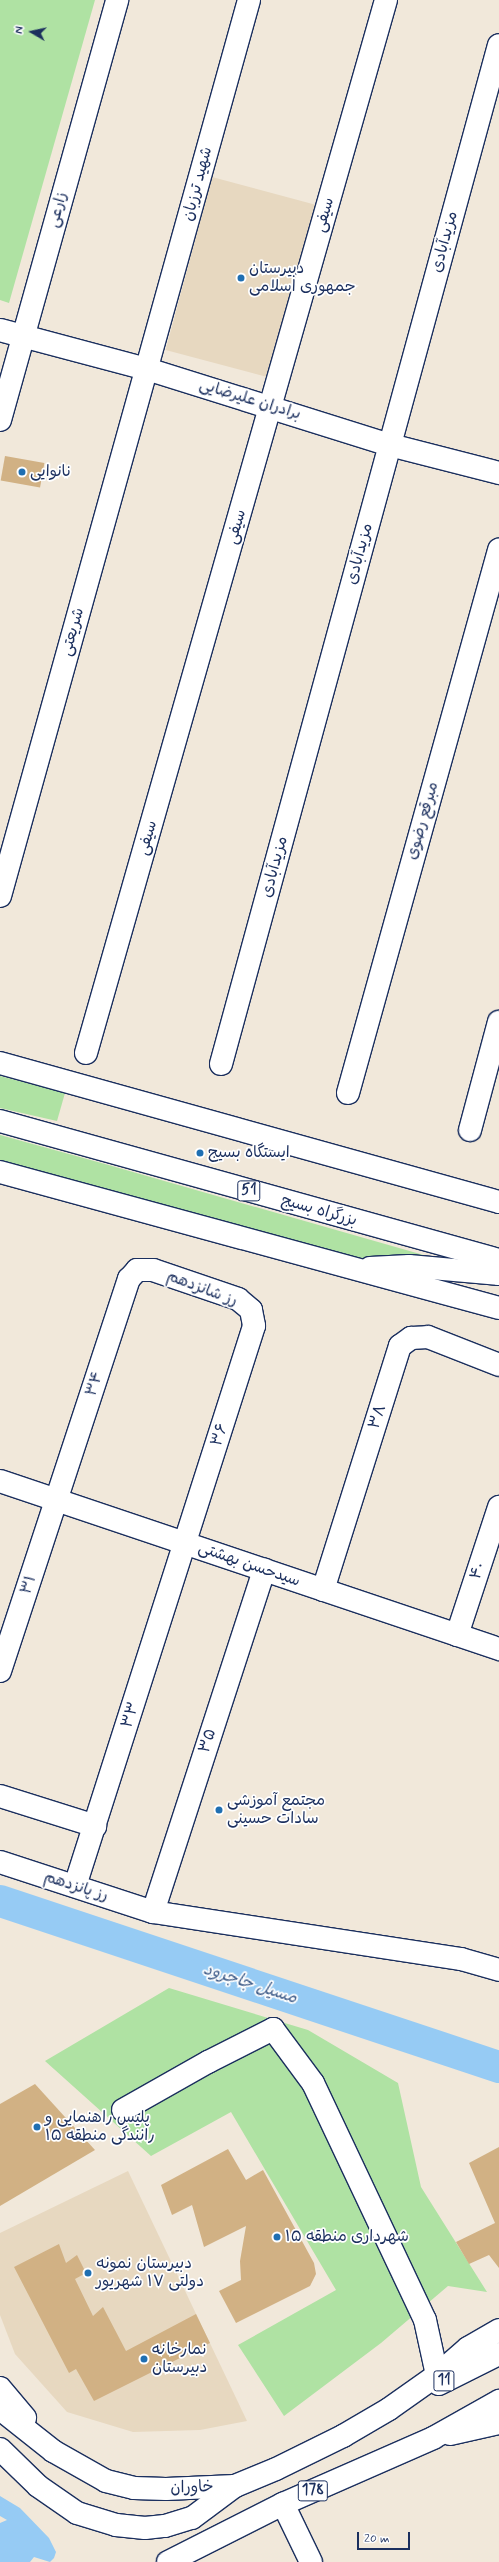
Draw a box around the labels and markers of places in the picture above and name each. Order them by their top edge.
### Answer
place label: دبیرستان جمهوری اسلامی [249,259,356,297]
marker: دبیرستان جمهوری اسلامی [236,273,246,283]
place label: نانوایی [30,462,72,482]
marker: نانوایی [17,467,27,477]
place label: ایستگاه بسیج [208,1143,290,1163]
marker: ایستگاه بسیج [195,1148,205,1158]
place label: مجتمع آموزشی سادات حسینی [227,1791,325,1829]
marker: مجتمع آموزشی سادات حسینی [214,1805,224,1815]
place label: پلیس راهنمایی و رانندگی منطقه ۱۵ [45,2108,155,2146]
marker: پلیس راهنمایی و رانندگی منطقه ۱۵ [32,2122,42,2132]
place label: شهرداری منطقه ۱۵ [285,2227,409,2247]
marker: شهرداری منطقه ۱۵ [272,2232,282,2242]
place label: دبیرستان نمونه دولتی ۱۷ شهریور [96,2254,204,2292]
marker: دبیرستان نمونه دولتی ۱۷ شهریور [83,2268,93,2278]
place label: نمارخانه دبیرستان [152,2340,207,2378]
marker: نمارخانه دبیرستان [139,2354,149,2364]

